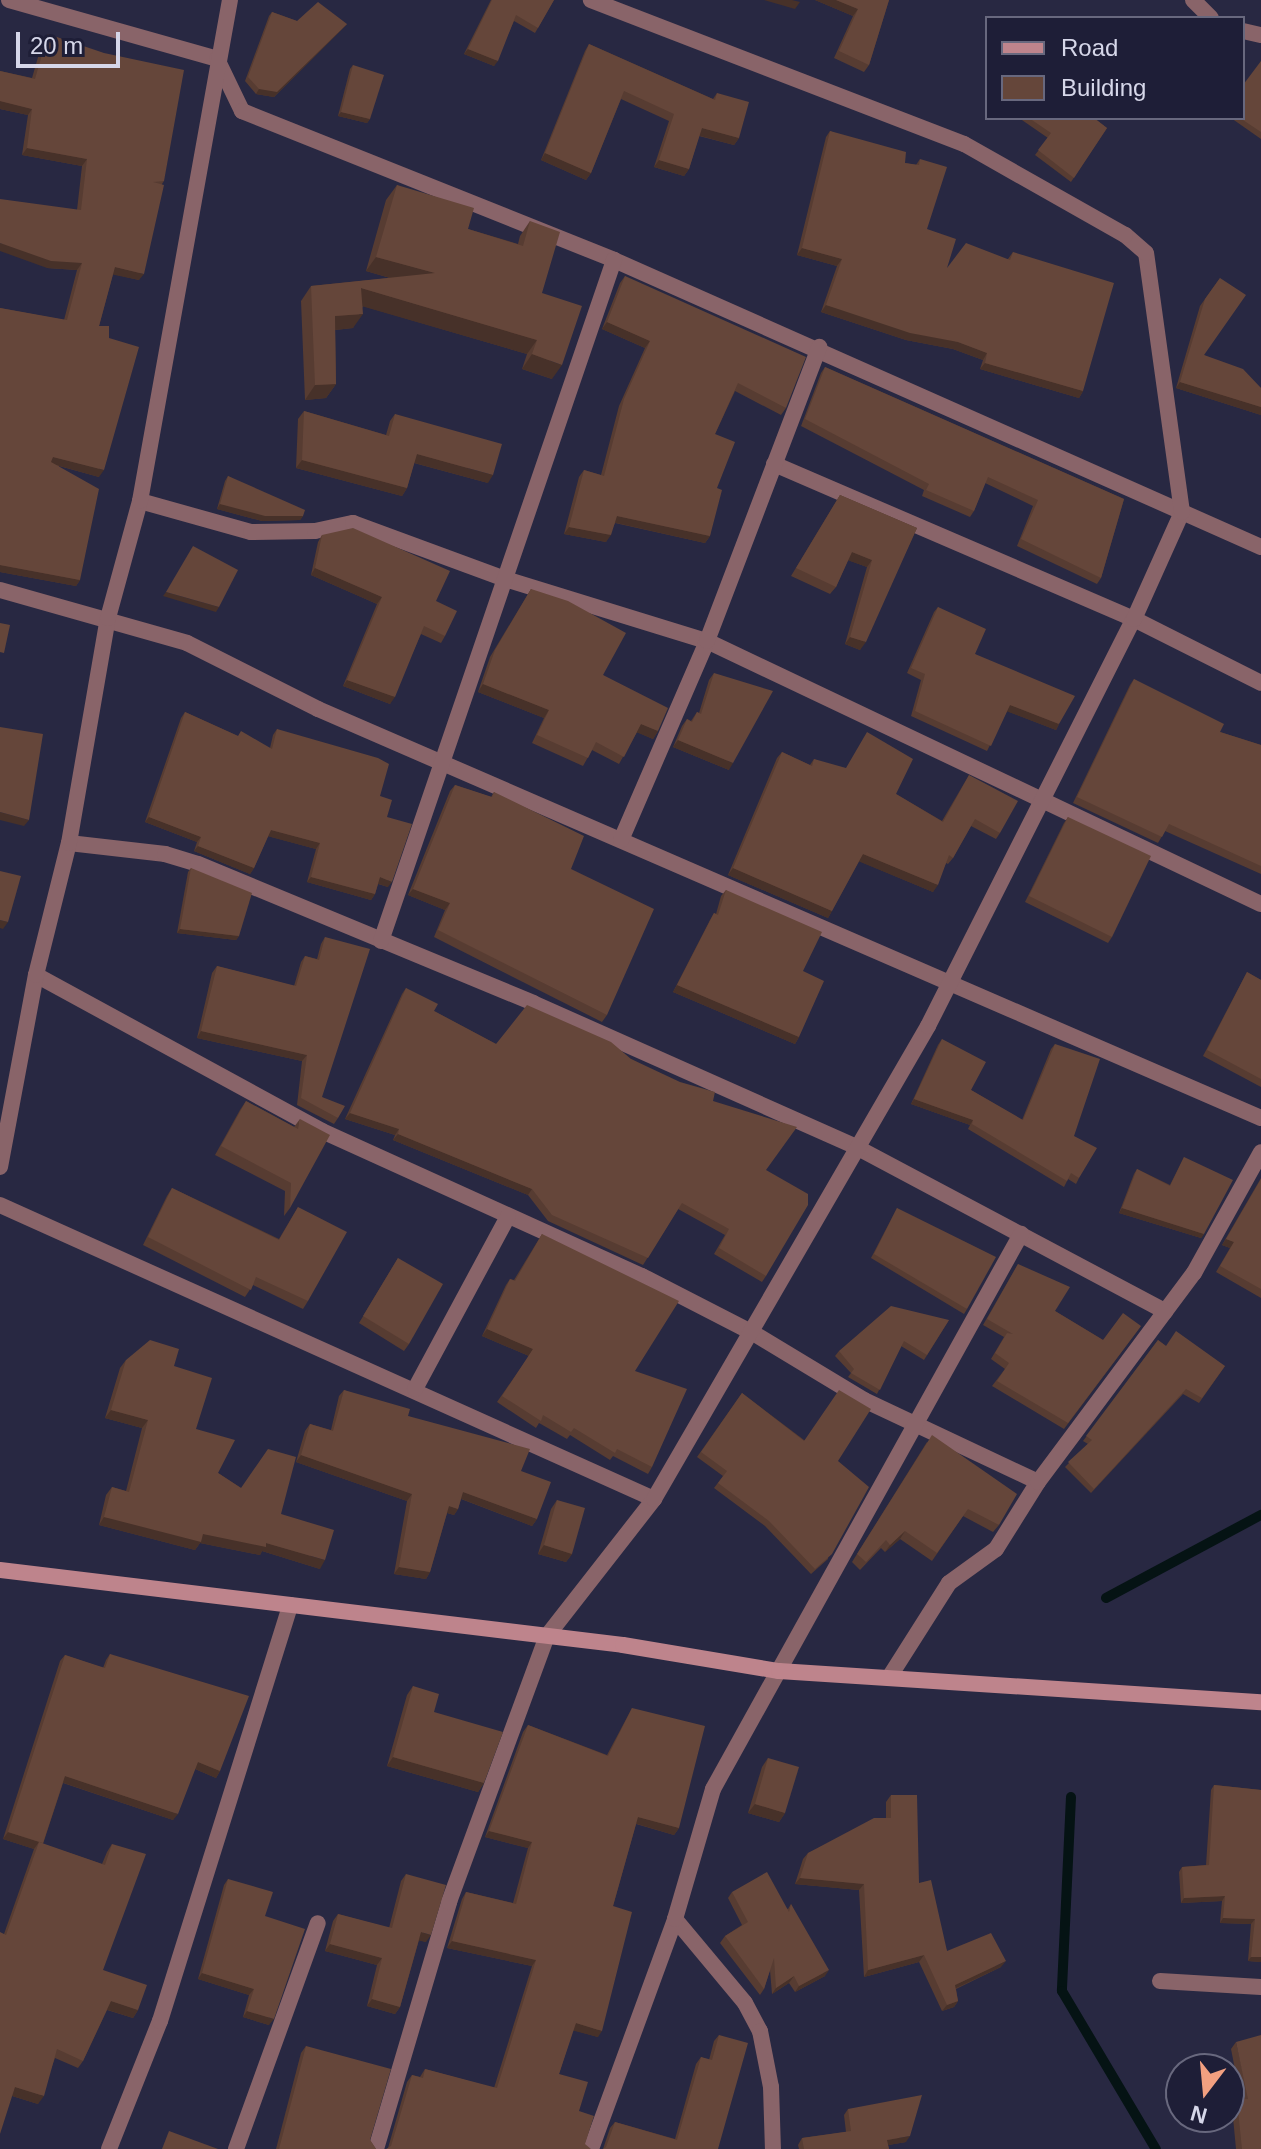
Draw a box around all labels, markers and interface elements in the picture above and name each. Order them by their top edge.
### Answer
scale bar [20,16,124,66]
legend [985,16,1245,120]
text: 20 m [30,32,83,59]
text: Road [1061,34,1118,61]
text: Building [1061,74,1146,101]
north arrow [1165,2053,1245,2133]
text: N [1188,2100,1210,2129]

